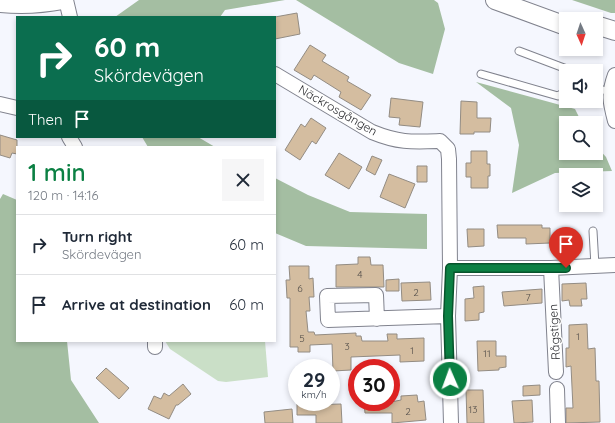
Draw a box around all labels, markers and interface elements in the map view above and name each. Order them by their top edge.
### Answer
north arrow [559,12,603,56]
map controls [559,12,603,212]
text: 60 m [94,29,160,64]
icon: right [28,32,80,84]
text: Skördevägen [94,64,204,87]
button: sound [559,64,603,108]
street label: Näckrosgången [296,81,380,139]
icon: arrive [71,108,93,130]
text: Then [28,110,63,129]
button: search [559,116,603,160]
text: 1 min [28,157,86,187]
button: close [222,159,264,201]
button: layers [559,168,603,212]
text: 120 m · 14:16 [28,187,99,203]
text: Turn right [62,227,133,246]
pin [549,227,583,268]
icon: arrive [555,233,577,255]
icon: right [28,234,50,256]
text: 60 m [229,235,264,254]
text: Skördevägen [62,246,141,262]
house number: 4 [357,268,363,281]
house number: 6 [297,282,303,295]
house number: 2 [413,286,419,299]
house number: 7 [525,291,531,304]
icon: arrive [28,294,50,316]
text: Arrive at destination [62,295,211,314]
text: 60 m [229,295,264,314]
street label: Rågstigen [545,304,563,360]
house number: 1 [576,330,580,343]
house number: 5 [299,332,305,345]
house number: 3 [344,340,350,353]
house number: 1 [410,344,414,357]
house number: 11 [483,347,491,360]
position arrow [429,358,471,400]
speed limit sign: 30 [348,359,400,411]
text: 29 [303,367,325,392]
text: km/h [301,388,327,401]
house number: 13 [469,403,477,416]
house number: 2 [405,405,411,418]

